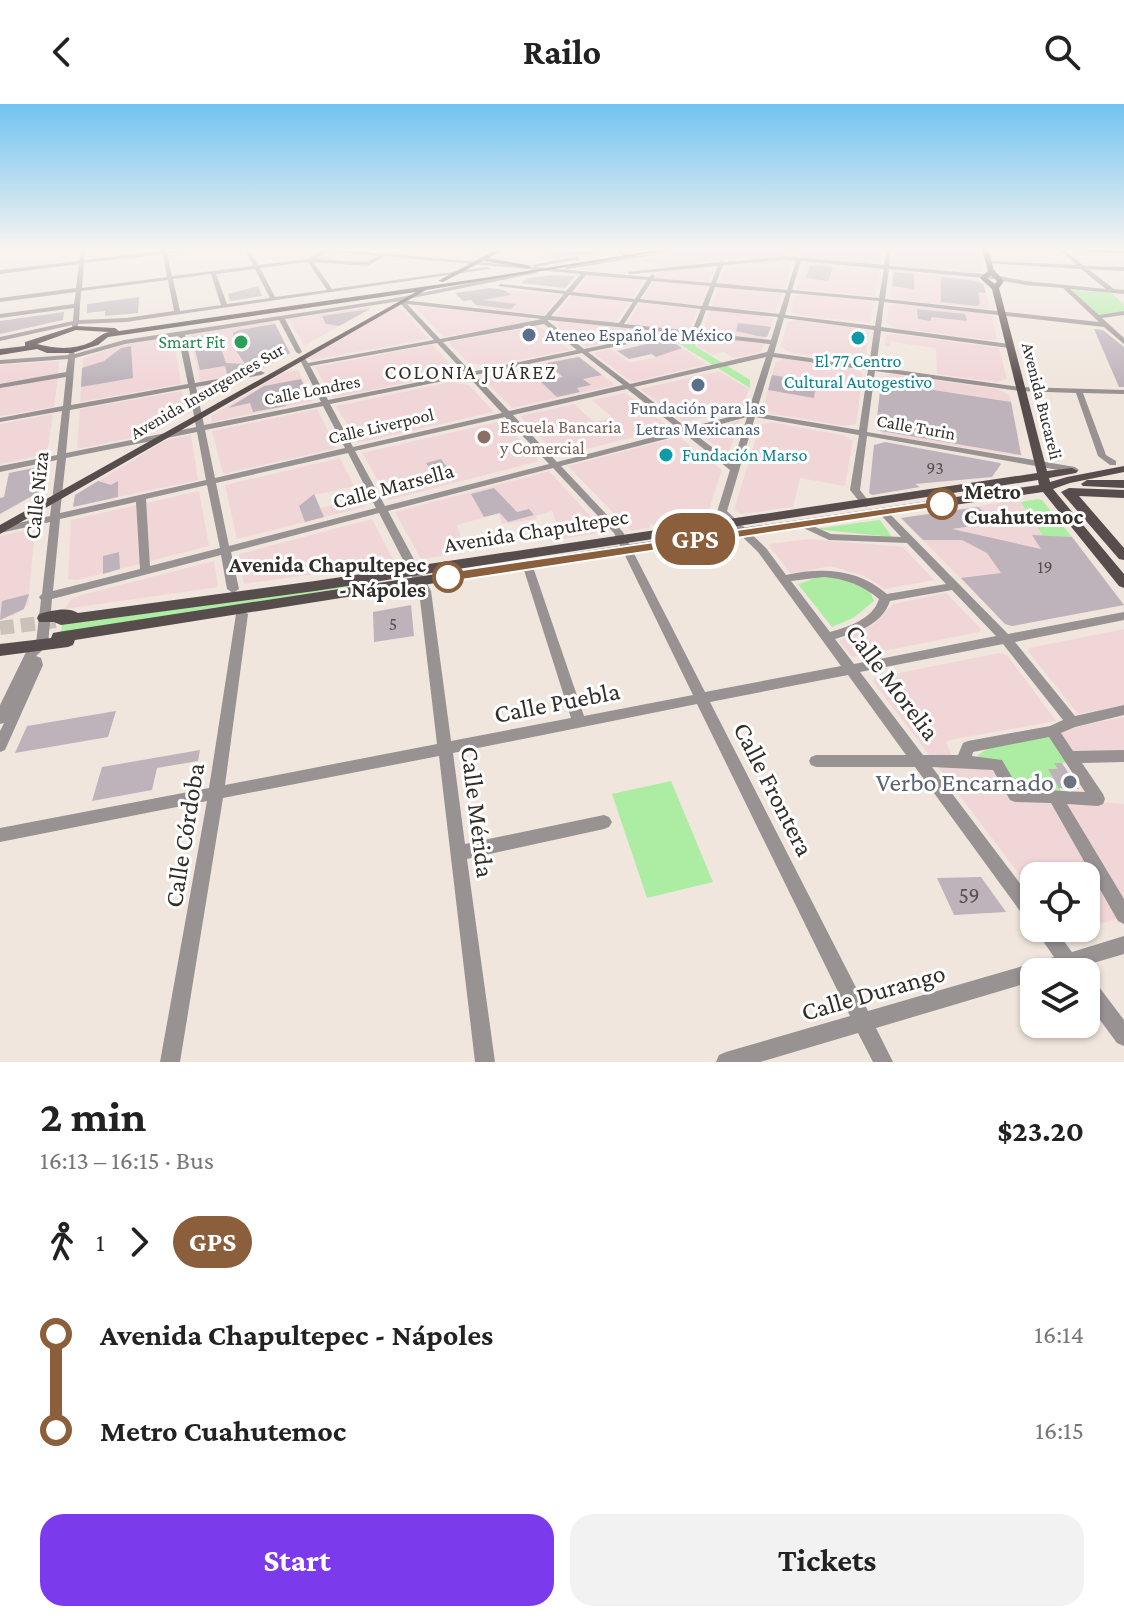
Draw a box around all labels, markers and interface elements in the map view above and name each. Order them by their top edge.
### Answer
icon: back [40,30,84,74]
icon: search [1040,30,1084,74]
text: Railo [523,32,601,72]
place label: Ateneo Español de México [545,325,733,345]
marker: Ateneo Español de México [520,326,538,344]
marker: El 77 Centro Cultural Autogestivo [849,329,867,347]
place label: Smart Fit [159,332,226,352]
marker: Smart Fit [232,333,250,351]
street label: Avenida Insurgentes Sur [127,339,288,443]
street label: Avenida Bucareli [1018,340,1066,462]
place label: El 77 Centro Cultural Autogestivo [784,351,932,392]
district label: COLONIA JUÁREZ [385,361,557,384]
street label: Calle Londres [262,371,362,409]
marker: Fundación para las Letras Mexicanas [689,376,707,394]
place label: Fundación para las Letras Mexicanas [630,398,766,439]
street label: Calle Liverpool [326,404,436,448]
street label: Calle Turin [875,410,957,444]
place label: Escuela Bancaria y Comercial [499,417,621,458]
marker: Escuela Bancaria y Comercial [475,428,493,446]
place label: Fundación Marso [682,445,807,465]
marker: Fundación Marso [657,446,675,464]
street label: Calle Niza [19,450,54,540]
street label: Calle Marsella [330,457,457,514]
house number: 93 [926,458,944,478]
place label: Metro Cuahutemoc [964,479,1084,529]
marker: Metro Cuahutemoc [927,489,957,519]
street label: Avenida Chapultepec [442,504,630,557]
line badge: GPS [649,513,741,565]
text: GPS [671,523,719,554]
place label: Avenida Chapultepec - Nápoles [228,552,426,602]
house number: 19 [1037,557,1053,577]
marker: Avenida Chapultepec - Nápoles [433,562,463,592]
house number: 5 [389,614,397,634]
street label: Calle Morelia [840,619,946,746]
street label: Calle Puebla [492,676,622,729]
street label: Calle Frontera [727,718,820,861]
street label: Calle Mérida [455,745,500,879]
street label: Calle Córdoba [159,761,210,909]
place label: Verbo Encarnado [876,768,1054,797]
marker: Verbo Encarnado [1061,773,1079,791]
map controls [1020,862,1100,1038]
button: locate [1020,862,1100,942]
house number: 59 [958,883,980,908]
street label: Calle Durango [798,958,948,1027]
button: layers [1020,958,1100,1038]
text: 2 min [40,1092,146,1140]
text: $23.20 [997,1114,1084,1147]
text: 16:13 – 16:15 · Bus [40,1146,214,1175]
icon: walk [40,1220,84,1264]
icon: forward [117,1220,161,1264]
text: GPS [189,1226,236,1257]
text: 1 [96,1228,105,1257]
text: Avenida Chapultepec - Nápoles [100,1318,493,1351]
text: 16:14 [1034,1320,1084,1349]
text: Metro Cuahutemoc [100,1414,346,1447]
text: 16:15 [1035,1416,1084,1445]
button: Start [40,1514,554,1606]
button: Tickets [570,1514,1084,1606]

